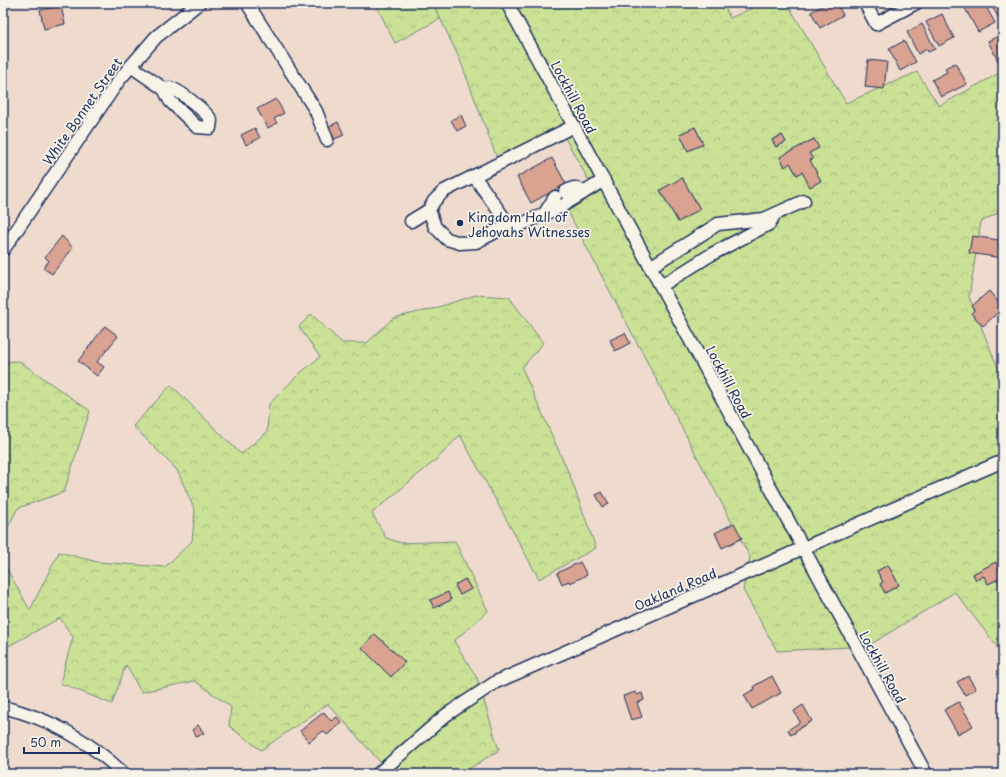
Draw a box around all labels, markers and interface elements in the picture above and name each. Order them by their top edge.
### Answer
street label: White Bonnet Street [38,53,126,169]
street label: Lockhill Road [547,57,601,137]
place label: Kingdom Hall of Jehovahs Witnesses [468,207,590,241]
marker: Kingdom Hall of Jehovahs Witnesses [455,218,465,228]
street label: Lockhill Road [702,342,756,422]
street label: Oakland Road [631,563,719,615]
street label: Lockhill Road [855,627,911,707]
scale bar [24,729,99,755]
text: 50 m [30,733,61,751]

